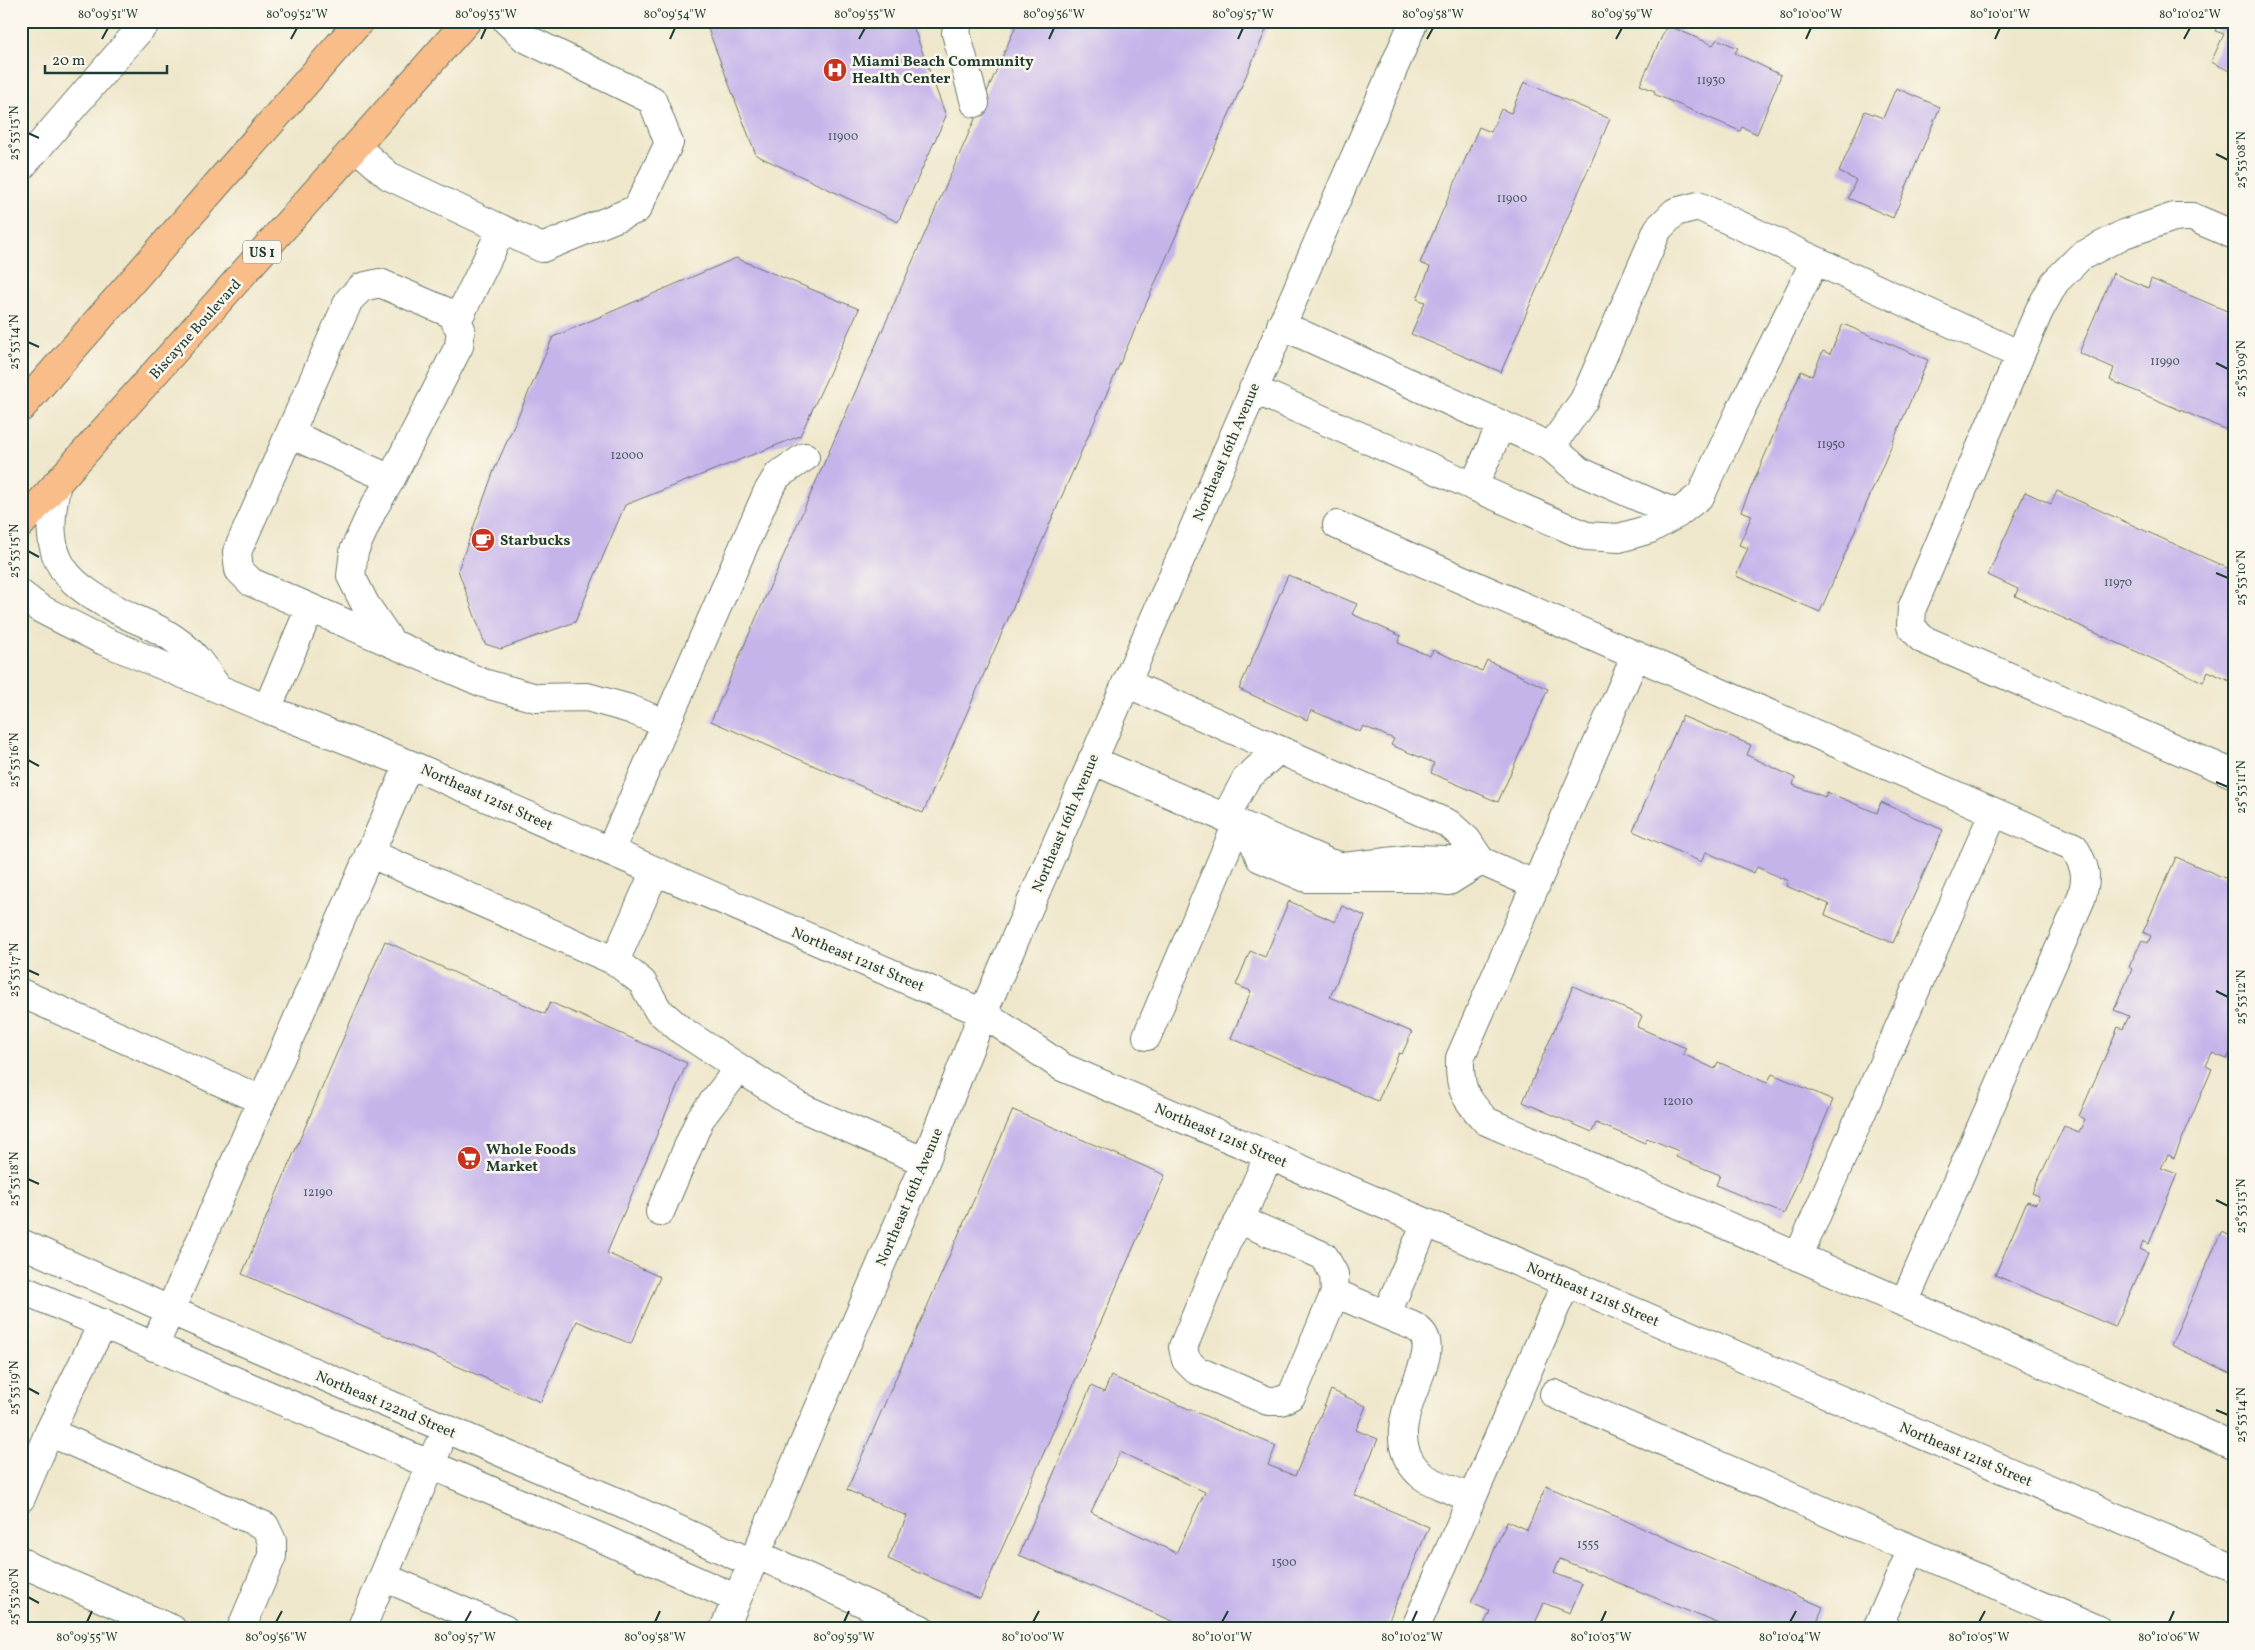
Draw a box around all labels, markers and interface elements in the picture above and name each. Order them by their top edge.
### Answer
text: 80°09'51"W [78,7,138,23]
text: 80°09'52"W [266,7,328,23]
text: 80°09'53"W [455,7,517,23]
text: 80°09'54"W [644,7,706,23]
text: 80°09'55"W [834,7,896,23]
text: 80°09'56"W [1023,7,1085,23]
text: 80°09'57"W [1212,7,1274,23]
text: 80°09'58"W [1402,7,1464,23]
text: 80°09'59"W [1591,7,1653,23]
text: 80°10'00"W [1780,7,1842,23]
text: 80°10'01"W [1970,7,2030,23]
text: 80°10'02"W [2159,7,2221,23]
scale bar [45,42,168,74]
text: 20 m [52,51,85,72]
place label: Miami Beach Community Health Center [852,52,1034,90]
hospital icon: Miami Beach Community Health Center [822,57,848,83]
house number: 11930 [1697,73,1725,89]
text: 25°53'13"N [7,105,23,160]
house number: 11900 [828,129,858,145]
text: 25°53'08"N [2234,131,2250,189]
house number: 11900 [1497,191,1527,207]
road number: US 1 [243,240,281,264]
street label: Biscayne Boulevard [145,275,247,385]
text: 25°53'14"N [7,314,23,370]
text: 25°53'09"N [2234,340,2250,398]
house number: 11990 [2150,354,2180,370]
street label: Northeast 16th Avenue [1189,380,1266,525]
house number: 11950 [1817,437,1845,453]
house number: 12000 [610,448,644,464]
text: 25°53'15"N [7,524,23,578]
cafe icon: Starbucks [470,527,496,553]
place label: Starbucks [500,531,570,552]
text: 25°53'10"N [2234,550,2250,606]
house number: 11970 [2104,575,2132,591]
text: 25°53'16"N [7,733,23,787]
street label: Northeast 16th Avenue [1028,751,1105,896]
street label: Northeast 121st Street [417,760,556,837]
text: 25°53'11"N [2234,760,2250,814]
street label: Northeast 121st Street [788,923,927,998]
text: 25°53'17"N [7,943,23,997]
text: 25°53'12"N [2234,969,2250,1024]
house number: 12010 [1663,1094,1693,1110]
street label: Northeast 121st Street [1151,1099,1290,1174]
street label: Northeast 16th Avenue [872,1125,949,1270]
place label: Whole Foods Market [486,1140,576,1178]
supermarket icon: Whole Foods Market [456,1145,482,1171]
text: 25°53'18"N [7,1152,23,1206]
text: 25°53'13"N [2234,1178,2250,1233]
house number: 12190 [303,1185,333,1201]
street label: Northeast 121st Street [1523,1258,1662,1333]
text: 25°53'19"N [7,1361,23,1415]
street label: Northeast 122nd Street [312,1366,459,1444]
text: 25°53'14"N [2234,1387,2250,1443]
street label: Northeast 121st Street [1896,1418,2035,1493]
house number: 1555 [1577,1537,1599,1553]
house number: 1500 [1272,1555,1296,1571]
text: 25°53'20"N [7,1568,23,1626]
text: 80°09'55"W [56,1630,118,1646]
text: 80°09'56"W [245,1630,307,1646]
text: 80°09'57"W [434,1630,496,1646]
text: 80°09'58"W [624,1630,686,1646]
text: 80°09'59"W [813,1630,875,1646]
text: 80°10'00"W [1002,1630,1064,1646]
text: 80°10'01"W [1192,1630,1252,1646]
text: 80°10'02"W [1381,1630,1443,1646]
text: 80°10'03"W [1570,1630,1632,1646]
text: 80°10'04"W [1759,1630,1821,1646]
text: 80°10'05"W [1949,1630,2009,1646]
text: 80°10'06"W [2138,1630,2200,1646]

